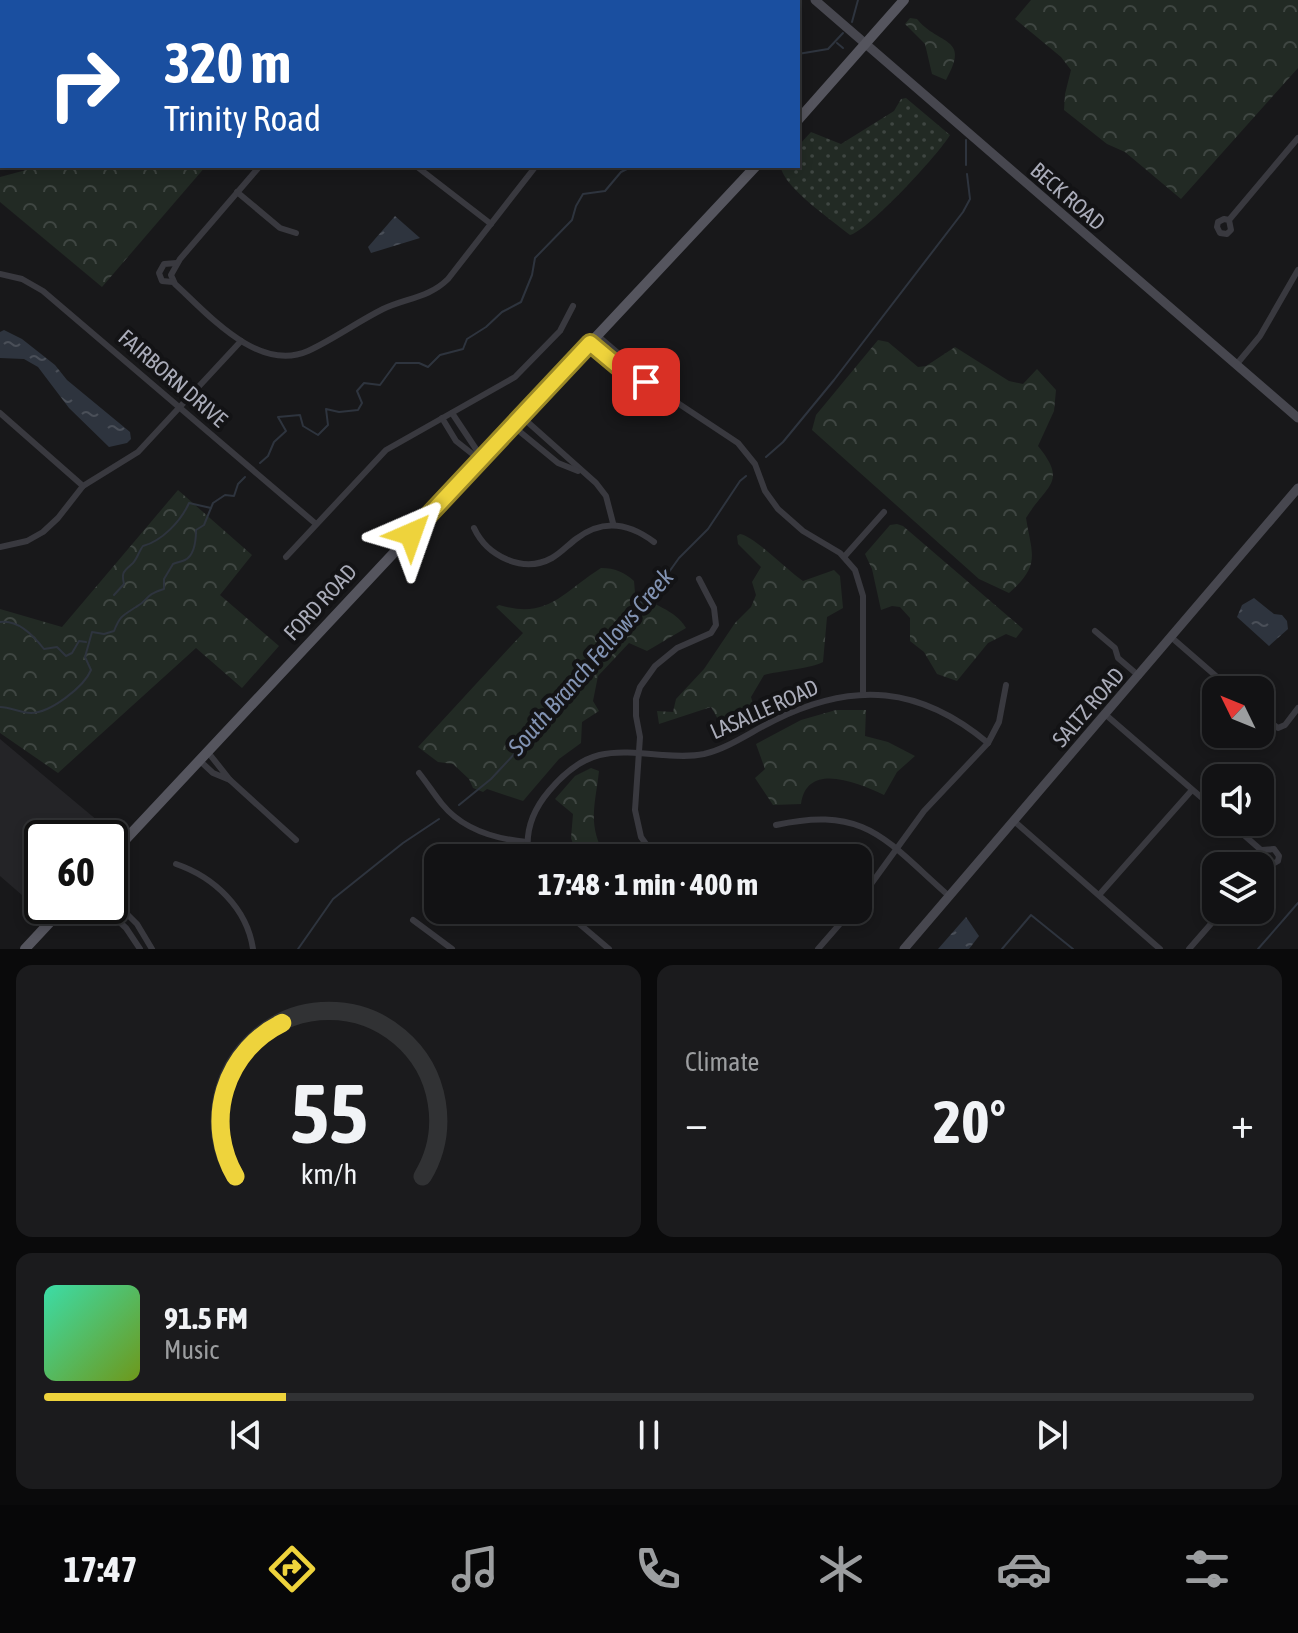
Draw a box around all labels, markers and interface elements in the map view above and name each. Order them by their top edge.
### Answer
text: 320 m [164,31,291,95]
icon: right [32,32,136,136]
text: Trinity Road [164,97,321,139]
street label: BECK ROAD [1025,157,1111,235]
street label: FAIRBORN DRIVE [113,324,233,433]
pin [612,348,680,416]
icon: arrive [624,360,668,404]
position arrow [369,492,453,576]
street label: FORD ROAD [278,558,362,646]
water label: South Branch Fellows Creek [502,563,679,761]
street label: SALTZ ROAD [1047,662,1129,752]
street label: LASALLE ROAD [706,674,822,744]
north arrow [1202,676,1274,748]
map controls [1202,676,1274,924]
button: sound [1202,764,1274,836]
speed limit sign: 60 [24,820,128,924]
button: layers [1202,852,1274,924]
text: 17:48 · 1 min · 400 m [538,867,758,901]
text: Climate [685,1047,759,1077]
text: 55 [289,1065,368,1161]
text: 20° [933,1087,1006,1156]
text: − [685,1097,708,1147]
text: + [1231,1097,1254,1147]
text: km/h [300,1157,357,1190]
text: 91.5 FM [164,1301,248,1335]
text: Music [164,1335,219,1365]
icon: previous [224,1413,268,1457]
icon: pause [627,1413,671,1457]
icon: next [1030,1413,1074,1457]
icon: directions [264,1541,320,1597]
icon: music [447,1541,503,1597]
icon: phone [630,1541,686,1597]
icon: climate [813,1541,869,1597]
icon: car [996,1541,1052,1597]
icon: filters [1179,1541,1235,1597]
text: 17:47 [63,1548,138,1590]

